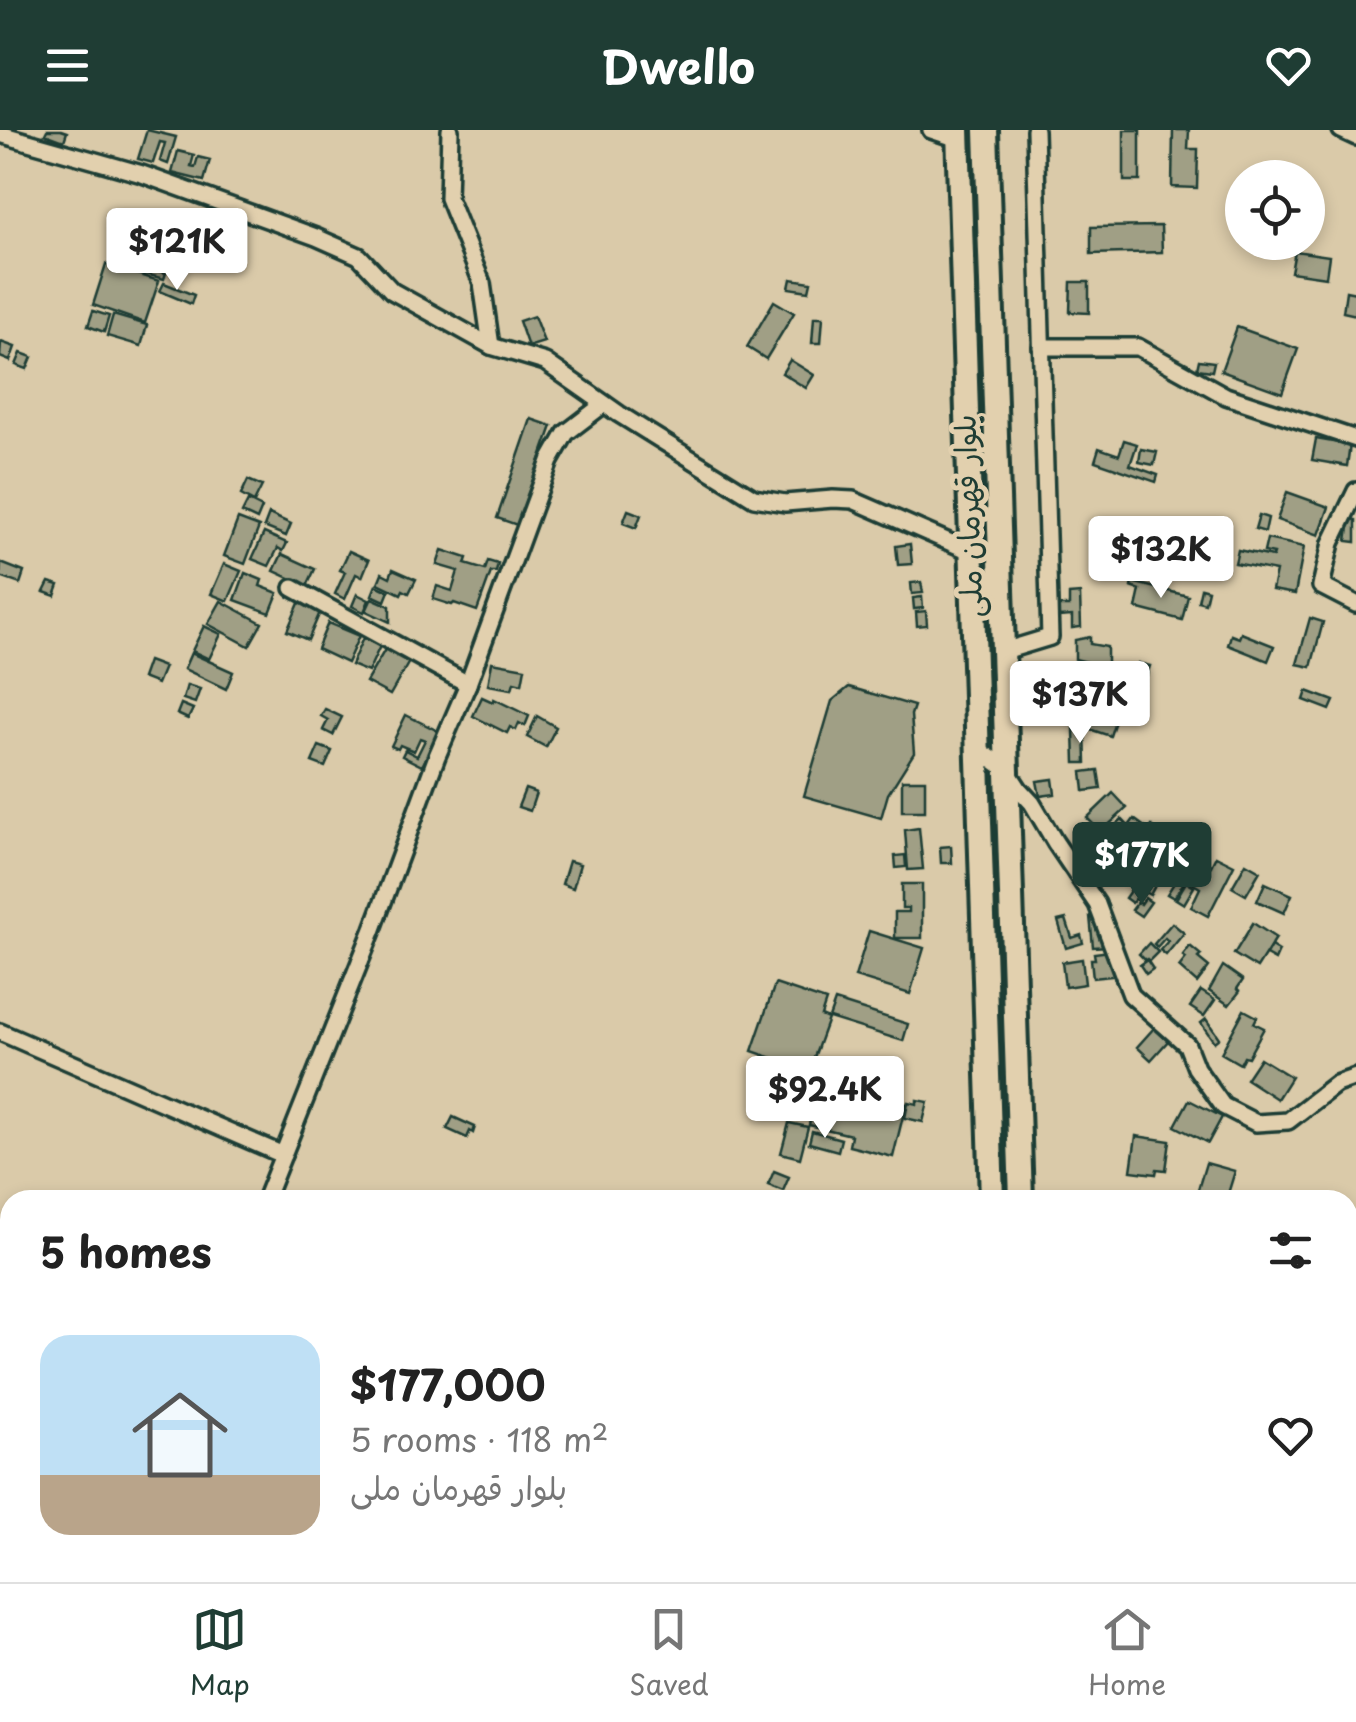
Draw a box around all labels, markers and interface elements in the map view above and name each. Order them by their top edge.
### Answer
text: Dwello [601,31,755,99]
icon: menu [40,38,95,93]
icon: heart [1261,38,1316,93]
map controls [1225,160,1325,260]
button: locate [1225,160,1325,260]
pin: $121K [107,208,247,293]
text: $121K [128,216,226,264]
street label: بلوار قهرمان ملی [940,414,993,619]
pin: $132K [1091,516,1231,601]
text: $132K [1111,524,1212,572]
pin: $137K [1010,661,1150,746]
text: $137K [1032,669,1128,717]
pin: $177K [1072,822,1212,907]
text: $177K [1094,830,1190,878]
pin: $92.4K [744,1056,906,1141]
text: $92.4K [768,1064,882,1112]
text: 5 homes [40,1219,212,1282]
icon: filters [1263,1223,1318,1278]
text: $177,000 [350,1352,546,1415]
icon: home [120,1375,240,1495]
icon: heart [1263,1408,1318,1463]
text: 5 rooms · 118 m² [350,1415,608,1463]
text: بلوار قهرمان ملی [350,1463,567,1511]
tab: Map [190,1602,250,1705]
tab: Saved [629,1602,709,1705]
tab: Home [1088,1602,1166,1705]

